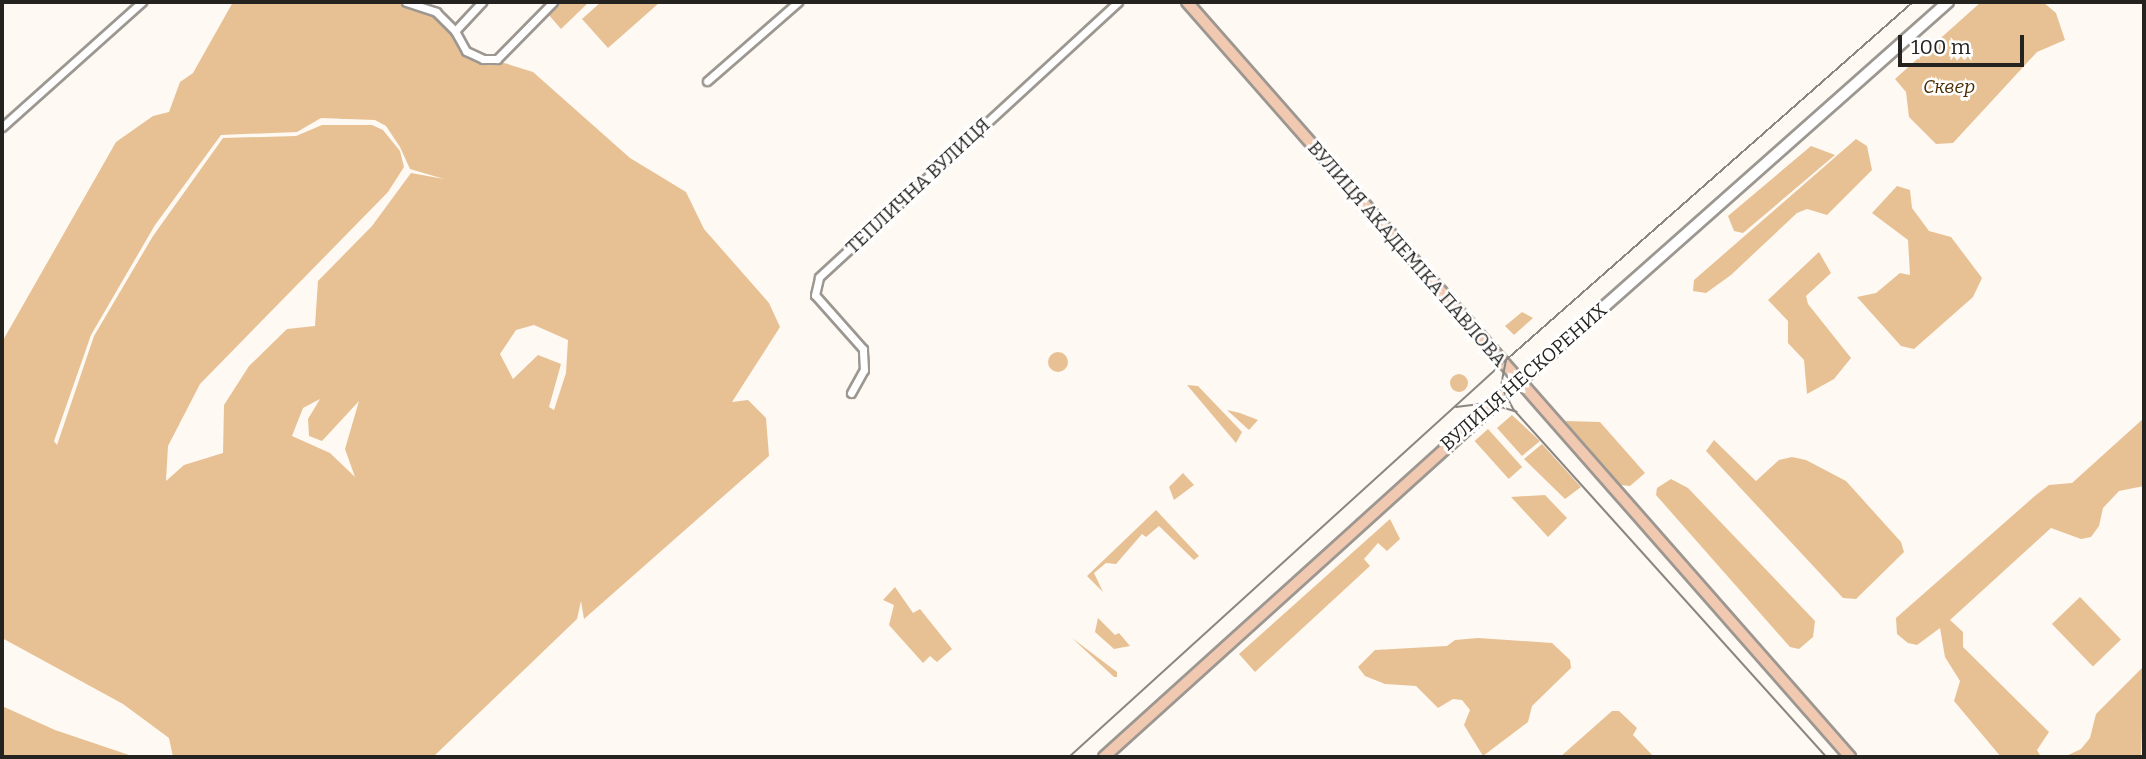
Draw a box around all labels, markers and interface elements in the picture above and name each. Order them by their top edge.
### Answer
scale bar [1901,21,2027,65]
text: 100 m [1911,34,1971,60]
park label: Сквер [1923,76,1975,98]
street label: ТЕПЛИЧНА ВУЛИЦЯ [841,113,995,259]
street label: ВУЛИЦЯ АКАДЕМІКА ПАВЛОВА [1303,137,1511,371]
street label: ВУЛИЦЯ НЕСКОРЕНИХ [1436,299,1612,455]

